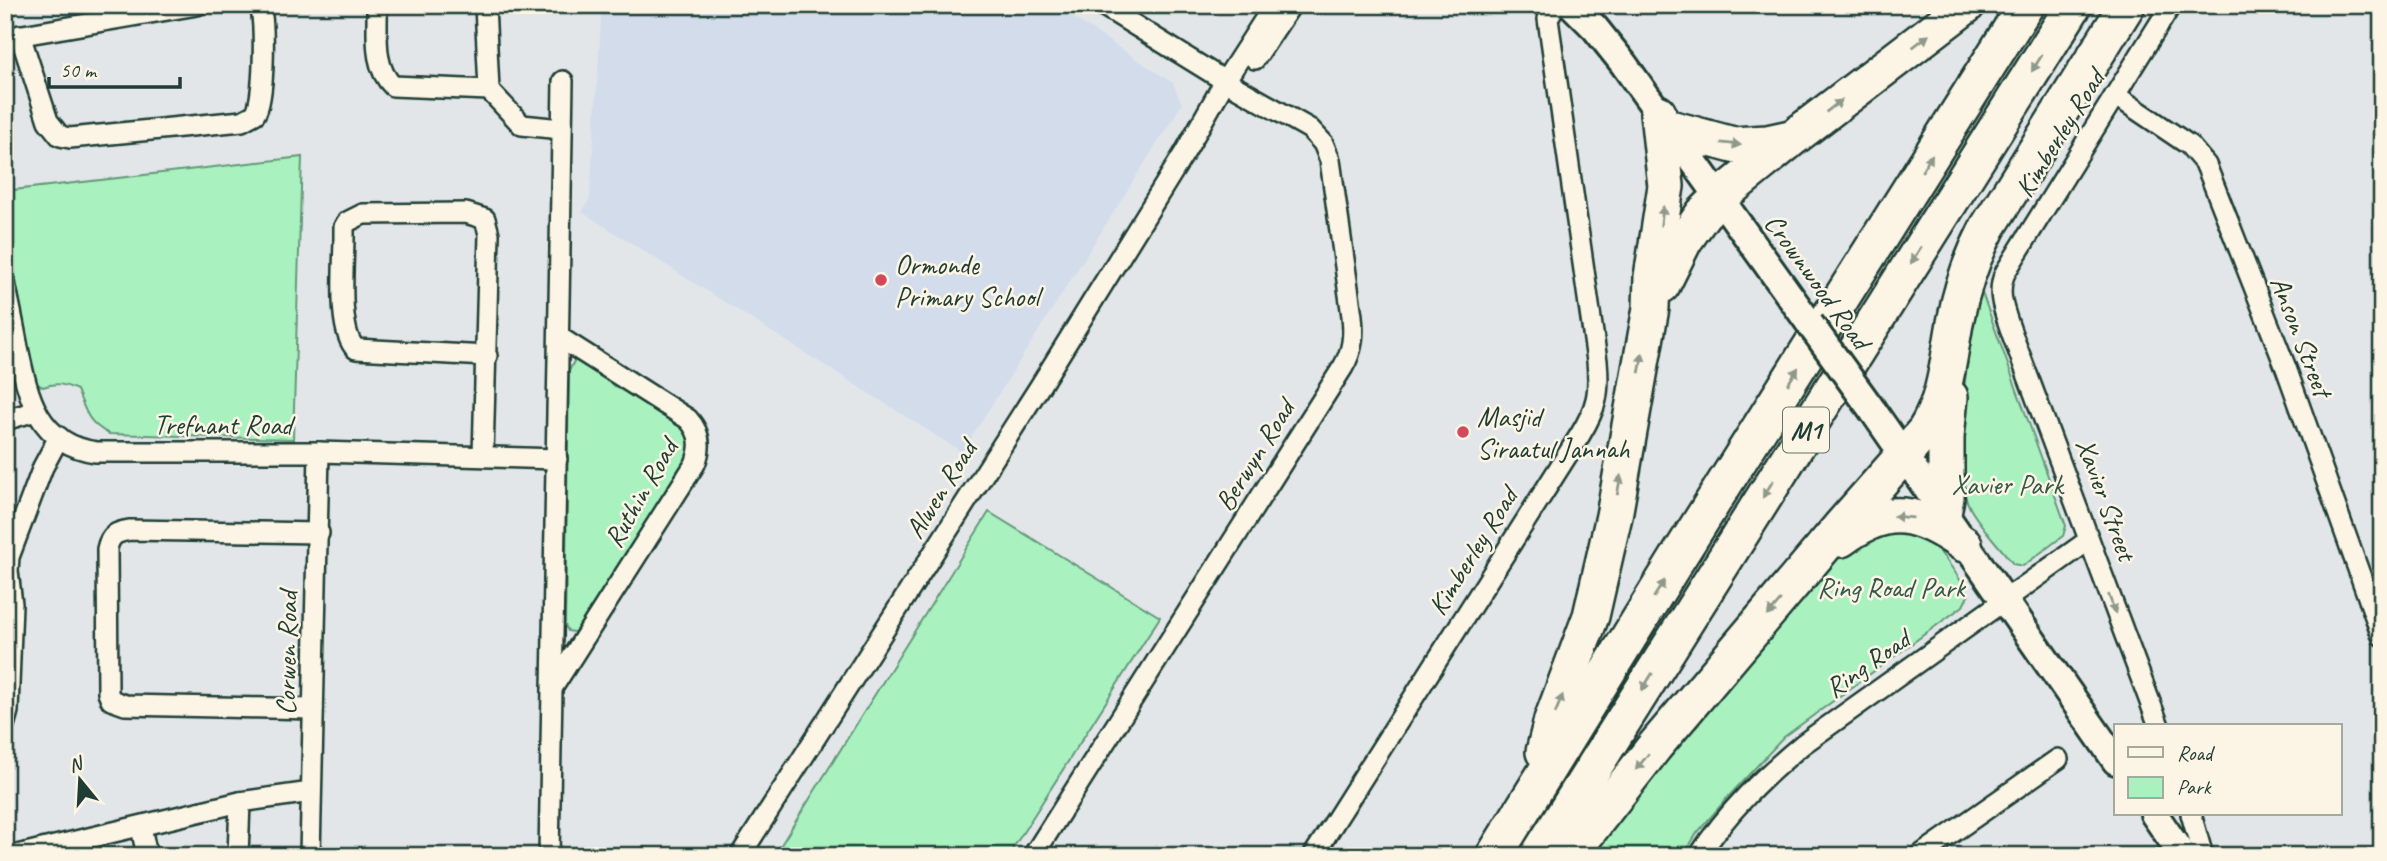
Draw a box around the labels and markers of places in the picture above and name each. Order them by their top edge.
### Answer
place label: Ormonde Primary School [895,247,1044,314]
marker: Ormonde Primary School [873,272,889,288]
place label: Masjid Siraatul Jannah [1477,399,1630,466]
marker: Masjid Siraatul Jannah [1455,424,1471,440]

